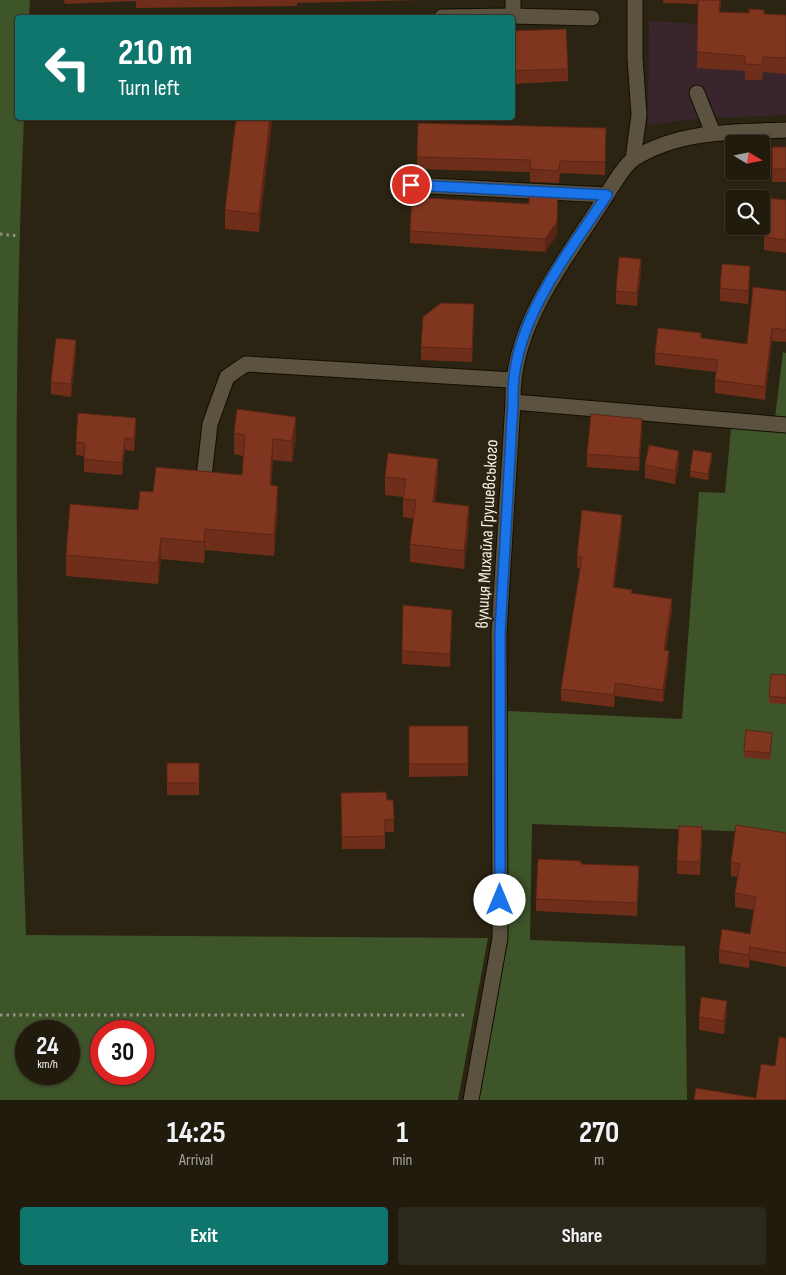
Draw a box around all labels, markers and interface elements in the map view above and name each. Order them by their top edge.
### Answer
text: 210 m [118,32,192,75]
icon: left [35,35,100,100]
text: Turn left [118,75,180,102]
north arrow [725,135,770,180]
map controls [725,135,770,235]
pin [390,164,432,206]
icon: arrive [397,171,425,199]
button: search [725,190,770,235]
street label: вулиця Михайла Грушевського [472,439,502,629]
position arrow [473,873,525,925]
speed limit sign: 30 [90,1020,155,1085]
text: 24 [36,1031,59,1062]
text: km/h [37,1057,58,1072]
text: 14:25 [167,1115,226,1151]
text: 1 [396,1115,408,1151]
text: 270 [579,1115,619,1151]
text: Arrival [179,1151,213,1170]
text: min [392,1151,412,1170]
text: m [594,1151,604,1170]
button: Exit [20,1207,388,1265]
button: Share [398,1207,766,1265]

